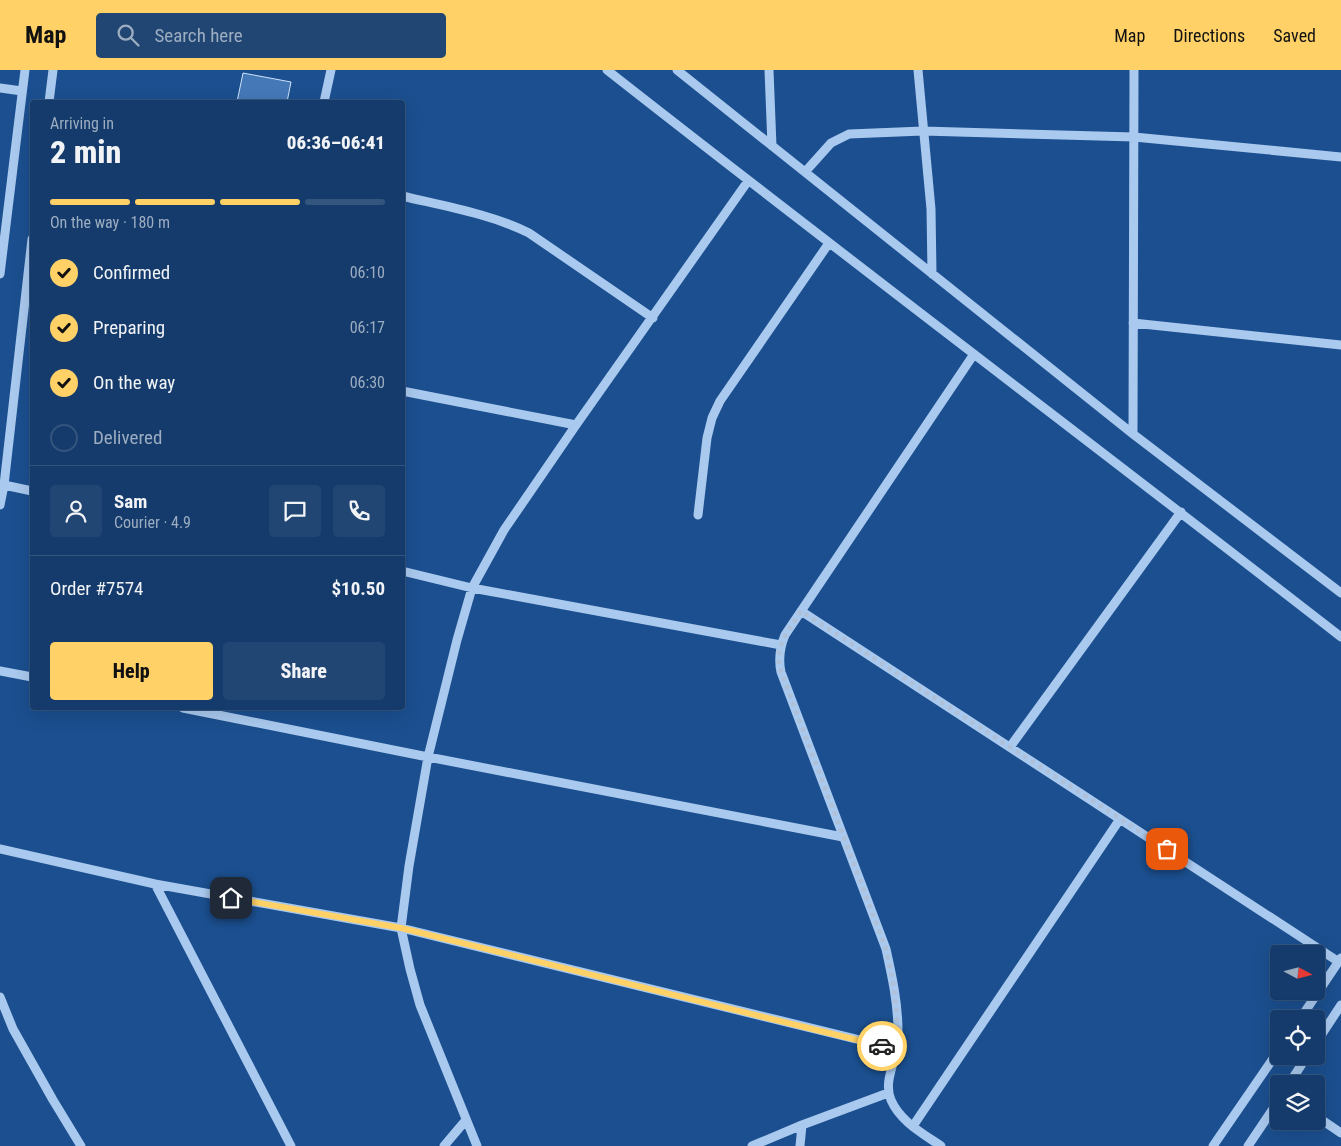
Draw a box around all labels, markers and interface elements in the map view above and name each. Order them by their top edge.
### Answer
search box [96,13,446,58]
text: Map [25,21,66,49]
icon: search [114,21,142,49]
text: Search here [154,24,243,47]
text: Map [1114,25,1145,46]
text: Directions [1173,25,1245,46]
text: Saved [1273,25,1316,46]
text: Arriving in [50,114,114,133]
text: 06:36–06:41 [287,131,385,154]
text: 2 min [50,133,121,171]
text: On the way · 180 m [50,213,170,232]
icon: check [50,259,78,287]
text: Confirmed [93,261,170,284]
text: 06:10 [350,263,385,282]
icon: check [50,314,78,342]
text: Preparing [93,316,165,339]
text: 06:17 [350,318,385,337]
icon: check [50,369,78,397]
text: On the way [93,371,175,394]
text: 06:30 [350,373,385,392]
text: Delivered [93,426,162,449]
button: person [50,485,102,537]
button: chat [269,485,321,537]
button: phone [333,485,385,537]
text: Sam [114,490,147,513]
text: Courier · 4.9 [114,513,191,532]
text: Order #7574 [50,577,143,600]
text: $10.50 [331,577,385,600]
button: Help [50,642,213,700]
button: Share [223,642,385,700]
pin [1146,828,1188,870]
icon: bag [1153,835,1181,863]
pin [210,877,252,919]
icon: home [217,884,245,912]
north arrow [1270,945,1325,1000]
map controls [1270,945,1325,1130]
button: locate [1270,1010,1325,1065]
courier [857,1021,907,1071]
icon: car [868,1032,896,1060]
button: layers [1270,1075,1325,1130]

